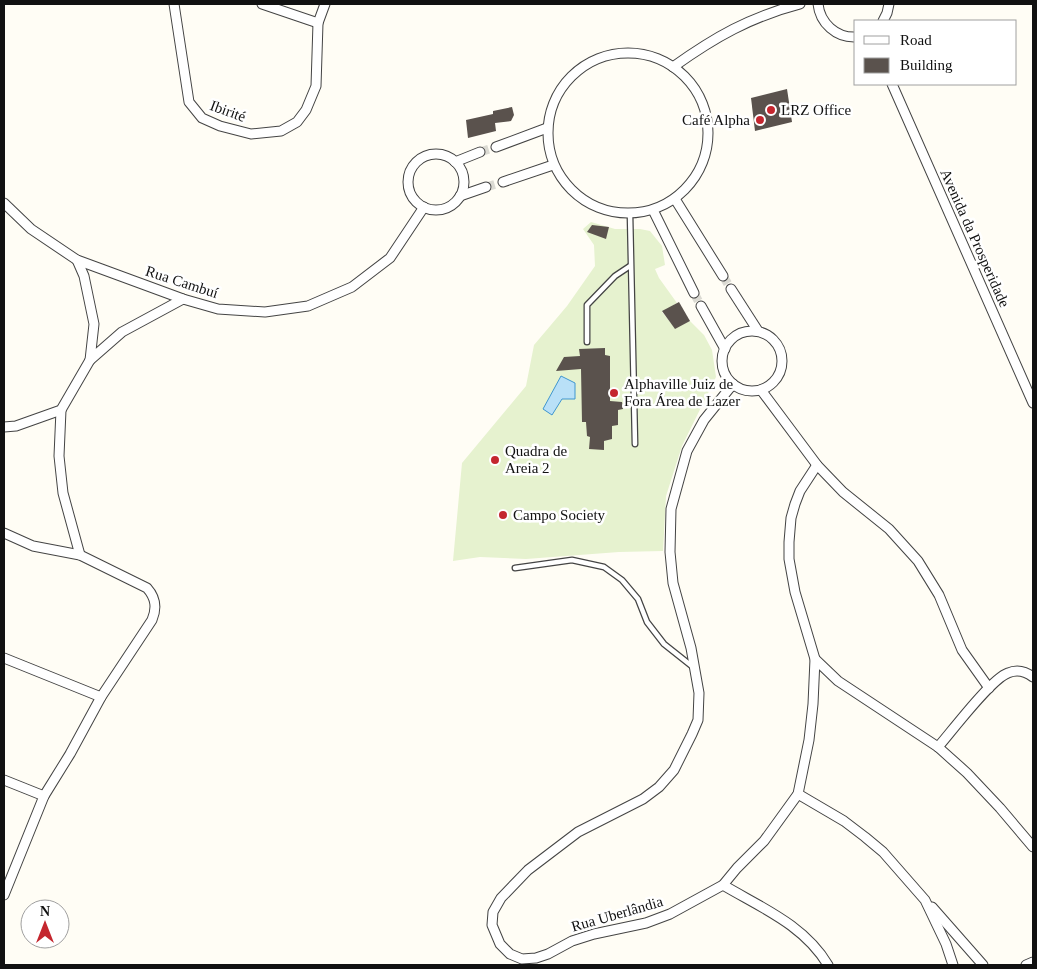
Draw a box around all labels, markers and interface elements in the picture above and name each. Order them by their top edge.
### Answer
legend [854,20,1017,85]
text: Road [900,32,932,48]
text: Building [900,57,953,73]
street label: Ibirité [208,97,248,125]
place label: LRZ Office [781,102,851,118]
marker: LRZ Office [765,104,777,116]
place label: Café Alpha [682,112,750,128]
marker: Café Alpha [754,114,766,126]
street label: Avenida da Prosperidade [937,166,1013,310]
street label: Rua Cambuí [144,263,220,301]
place label: Alphaville Juiz de Fora Área de Lazer [624,376,740,409]
marker: Alphaville Juiz de Fora Área de Lazer [608,387,620,399]
place label: Quadra de Areia 2 [505,443,567,476]
marker: Quadra de Areia 2 [489,454,501,466]
place label: Campo Society [513,507,606,523]
marker: Campo Society [497,509,509,521]
street label: Rua Uberlândia [569,893,665,935]
north arrow [20,899,70,949]
text: N [40,904,50,919]

